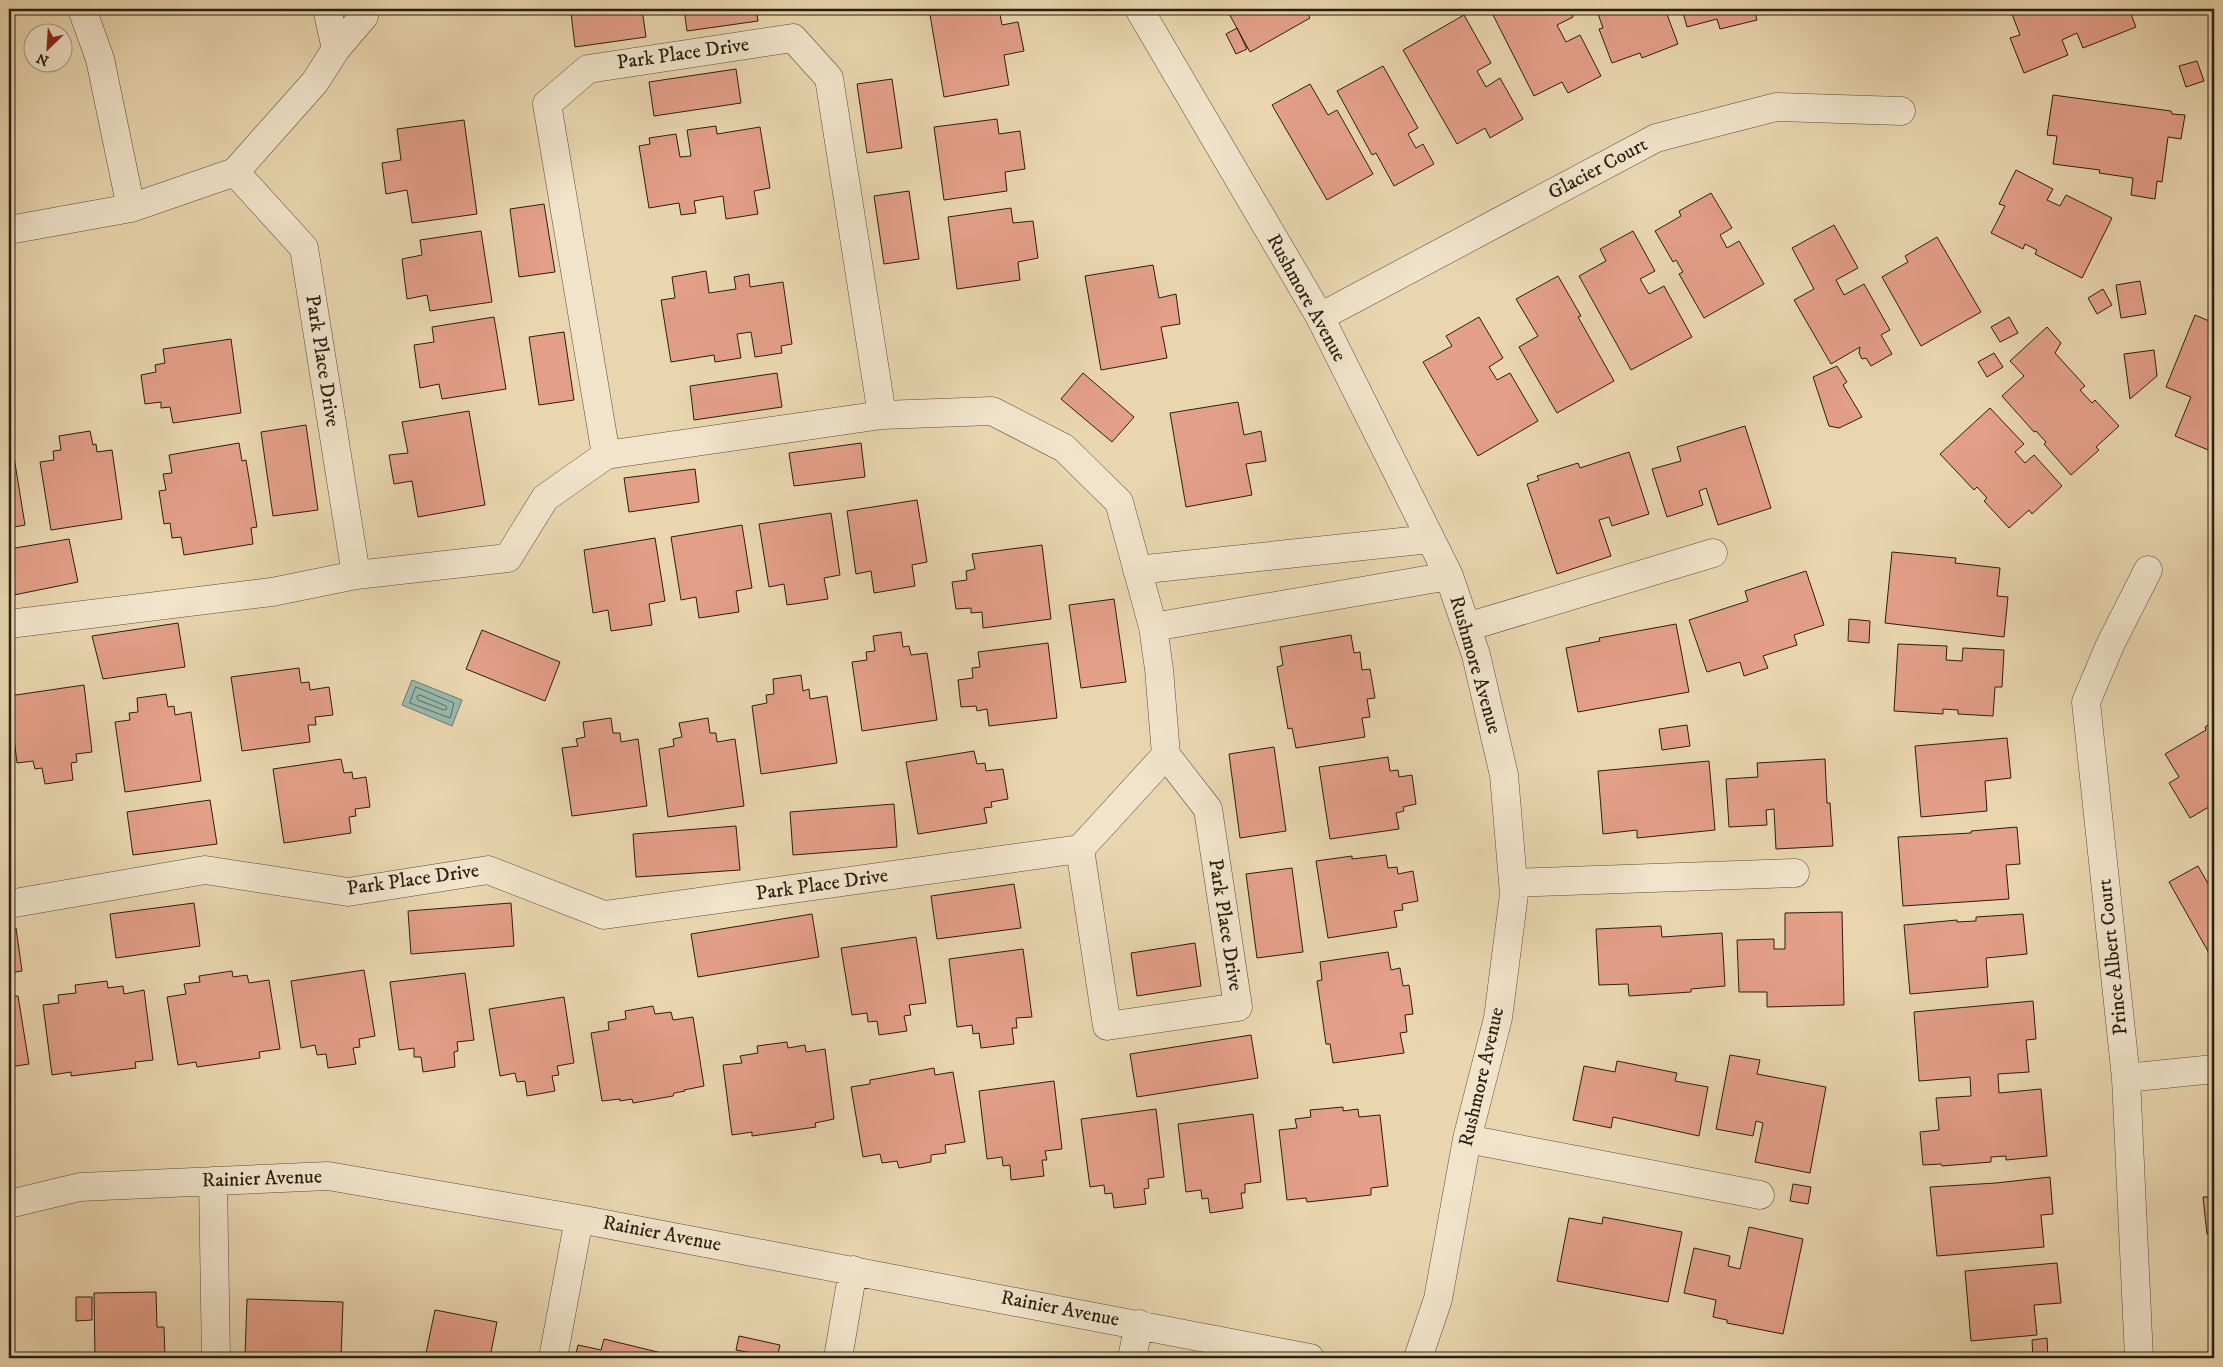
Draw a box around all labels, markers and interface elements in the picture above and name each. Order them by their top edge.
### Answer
north arrow [22,22,72,72]
street label: Park Place Drive [615,32,751,76]
text: N [33,48,52,69]
street label: Glacier Court [1544,132,1652,206]
street label: Rushmore Avenue [1261,230,1351,366]
street label: Park Place Drive [299,293,345,429]
street label: Rushmore Avenue [1443,593,1507,737]
street label: Park Place Drive [1202,857,1248,993]
street label: Park Place Drive [345,858,481,902]
street label: Park Place Drive [754,863,890,907]
street label: Prince Albert Court [2092,878,2134,1036]
street label: Rushmore Avenue [1454,1005,1510,1149]
street label: Rainier Avenue [201,1164,323,1194]
street label: Rainier Avenue [601,1210,723,1258]
street label: Rainier Avenue [999,1285,1121,1333]

